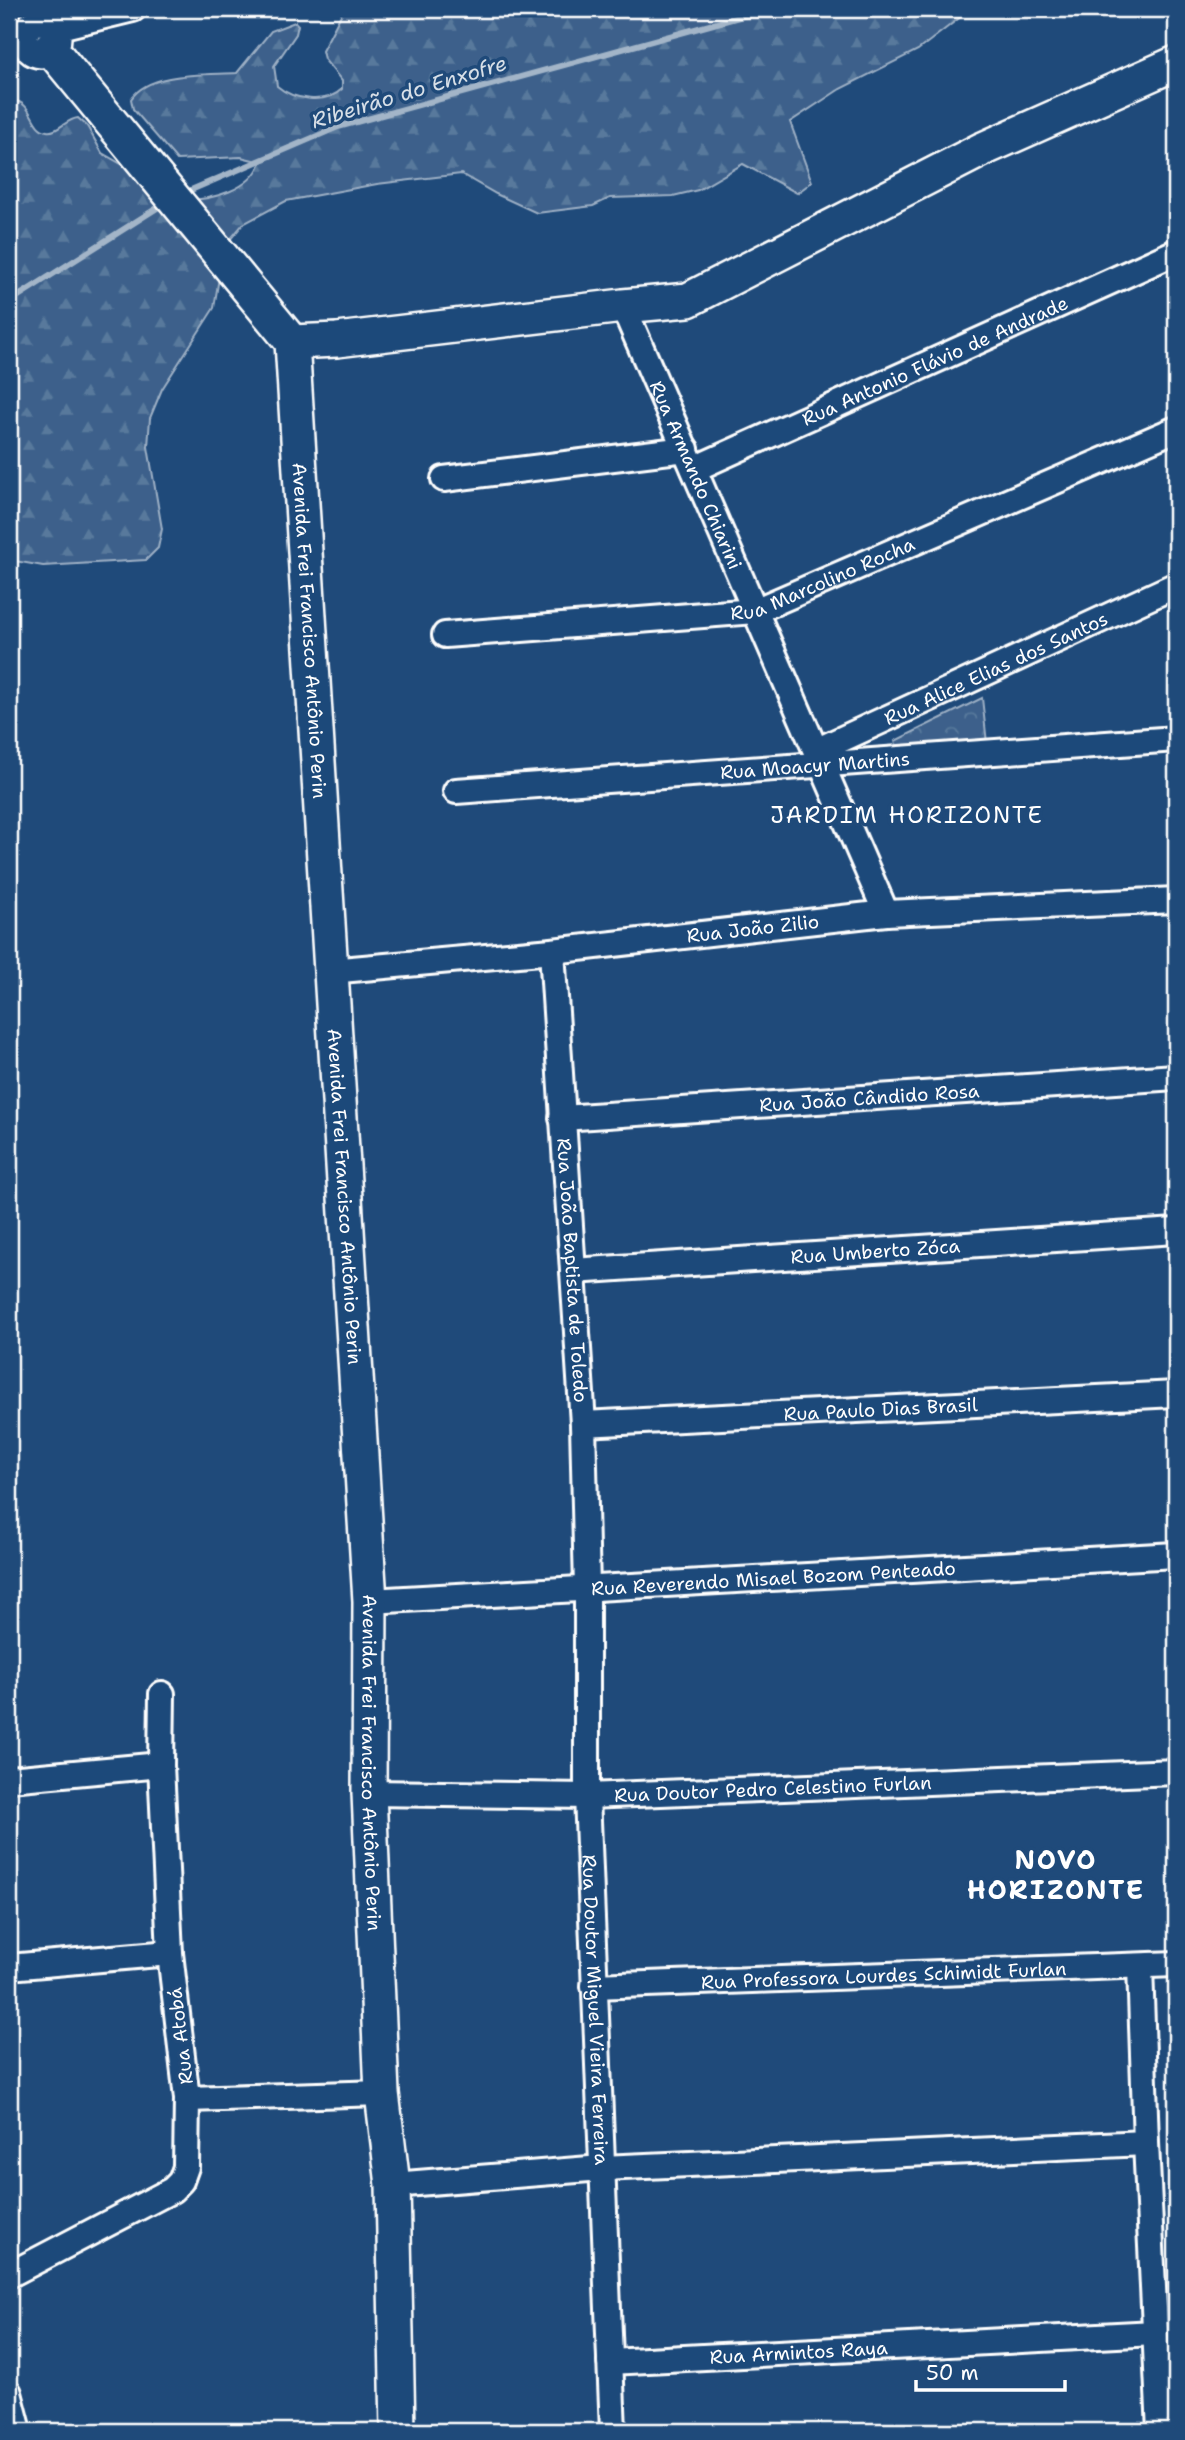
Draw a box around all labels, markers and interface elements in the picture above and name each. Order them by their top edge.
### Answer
water label: Ribeirão do Enxofre [308,49,510,135]
street label: Rua Antonio Flávio de Andrade [798,290,1072,432]
street label: Rua Armando Chiarini [644,377,748,573]
street label: Avenida Frei Francisco Antônio Perin [286,462,332,800]
street label: Rua Marcolino Rocha [730,531,919,626]
street label: Rua Alice Elias dos Santos [880,606,1112,731]
street label: Rua Moacyr Martins [719,746,911,785]
district label: JARDIM HORIZONTE [770,800,1044,830]
street label: Rua João Zilio [685,909,820,949]
street label: Avenida Frei Francisco Antônio Perin [322,1028,367,1365]
street label: Rua João Cândido Rosa [758,1078,980,1118]
street label: Rua João Baptista de Toledo [551,1137,594,1403]
street label: Rua Umberto Zóca [790,1233,961,1270]
street label: Rua Paulo Dias Brasil [783,1392,978,1427]
street label: Rua Reverendo Misael Bozom Penteado [590,1556,956,1601]
street label: Avenida Frei Francisco Antônio Perin [356,1594,387,1932]
street label: Rua Doutor Pedro Celestino Furlan [614,1770,932,1808]
district label: NOVO HORIZONTE [967,1842,1145,1907]
street label: Rua Doutor Miguel Vieira Ferreira [576,1854,614,2166]
street label: Rua Professora Lourdes Schimidt Furlan [701,1956,1067,1995]
street label: Rua Atobá [162,1986,199,2086]
street label: Rua Armintos Raya [709,2335,889,2370]
scale bar [916,2349,1064,2393]
text: 50 m [926,2359,979,2387]

